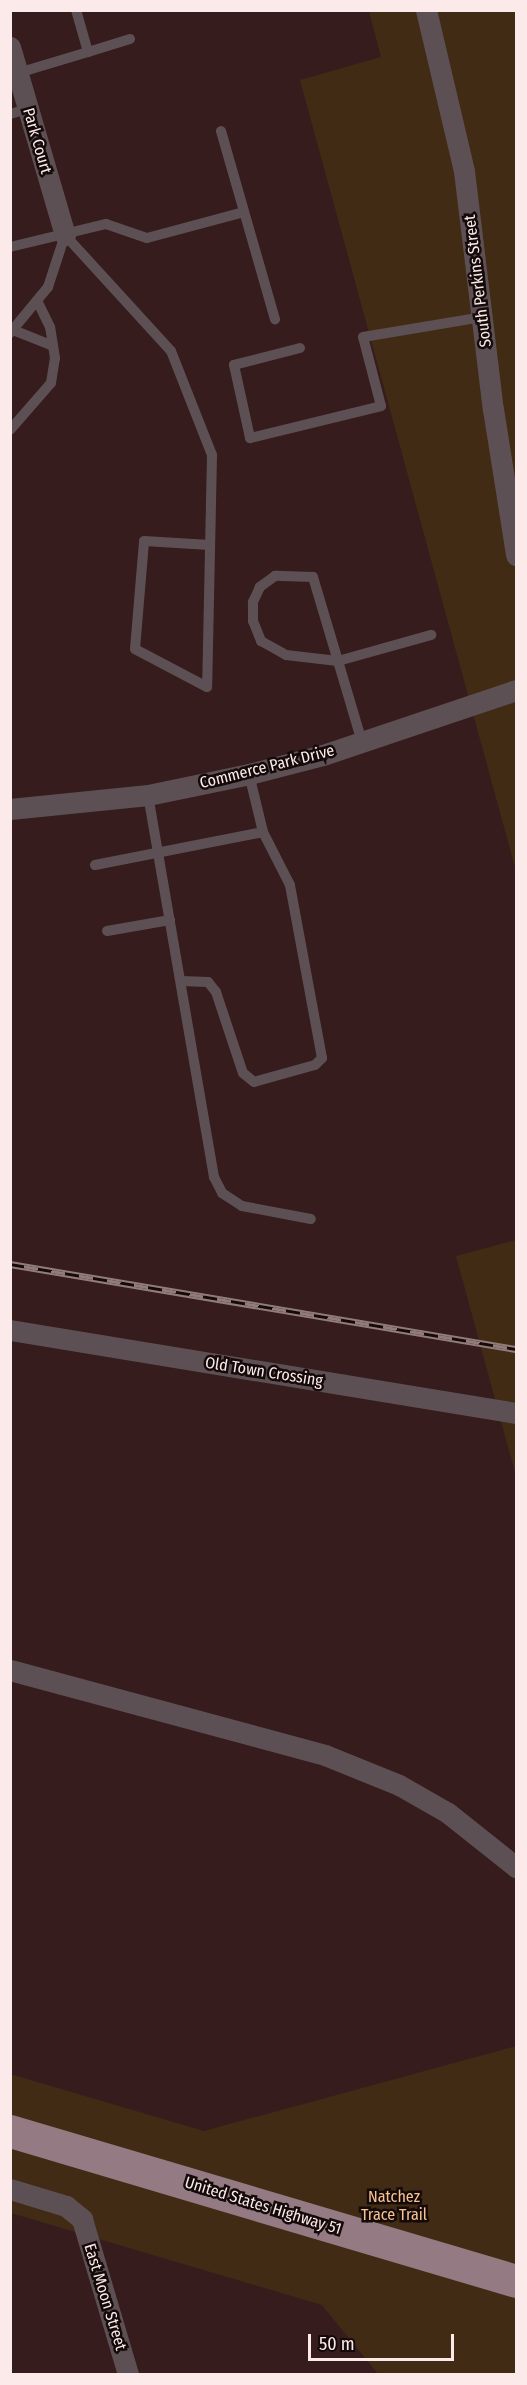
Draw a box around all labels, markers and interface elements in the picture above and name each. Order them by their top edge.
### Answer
street label: Park Court [18,106,56,176]
street label: South Perkins Street [460,214,496,348]
street label: Commerce Park Drive [198,741,336,793]
street label: Old Town Crossing [204,1353,324,1391]
street label: United States Highway 51 [182,2173,344,2239]
park label: Natchez Trace Trail [361,2187,427,2225]
street label: East Moon Street [80,2241,130,2353]
scale bar [311,2322,456,2360]
text: 50 m [319,2333,355,2355]

